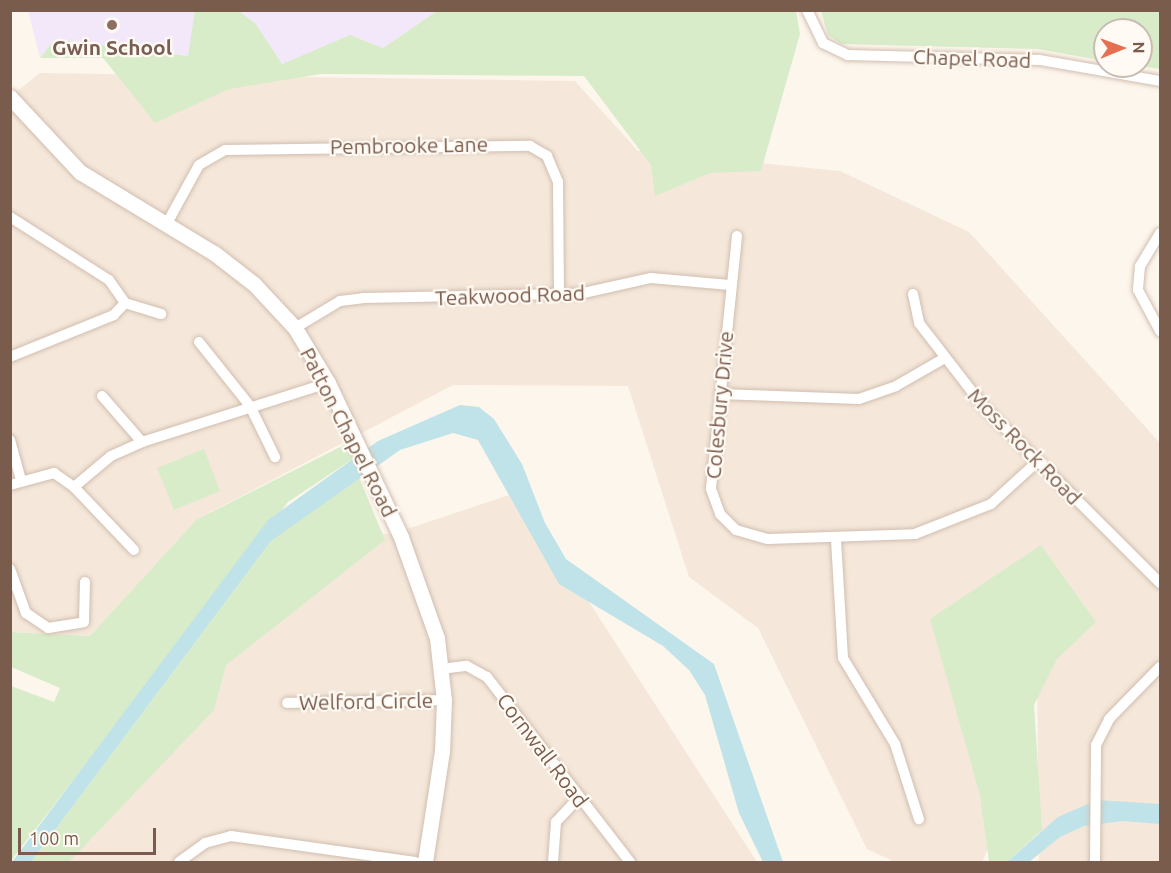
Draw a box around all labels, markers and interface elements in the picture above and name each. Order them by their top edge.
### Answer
marker: Gwin School [105,18,119,32]
north arrow [1093,18,1153,78]
place label: Gwin School [52,34,172,60]
text: N [1130,42,1148,54]
street label: Chapel Road [912,43,1032,73]
street label: Pembrooke Lane [330,131,488,159]
street label: Teakwood Road [435,280,585,310]
street label: Colesbury Drive [700,330,738,480]
street label: Patton Chapel Road [295,343,403,521]
street label: Moss Rock Road [963,382,1087,510]
street label: Welford Circle [299,687,433,715]
street label: Cornwall Road [492,688,594,812]
scale bar [21,816,159,854]
text: 100 m [29,828,79,848]

